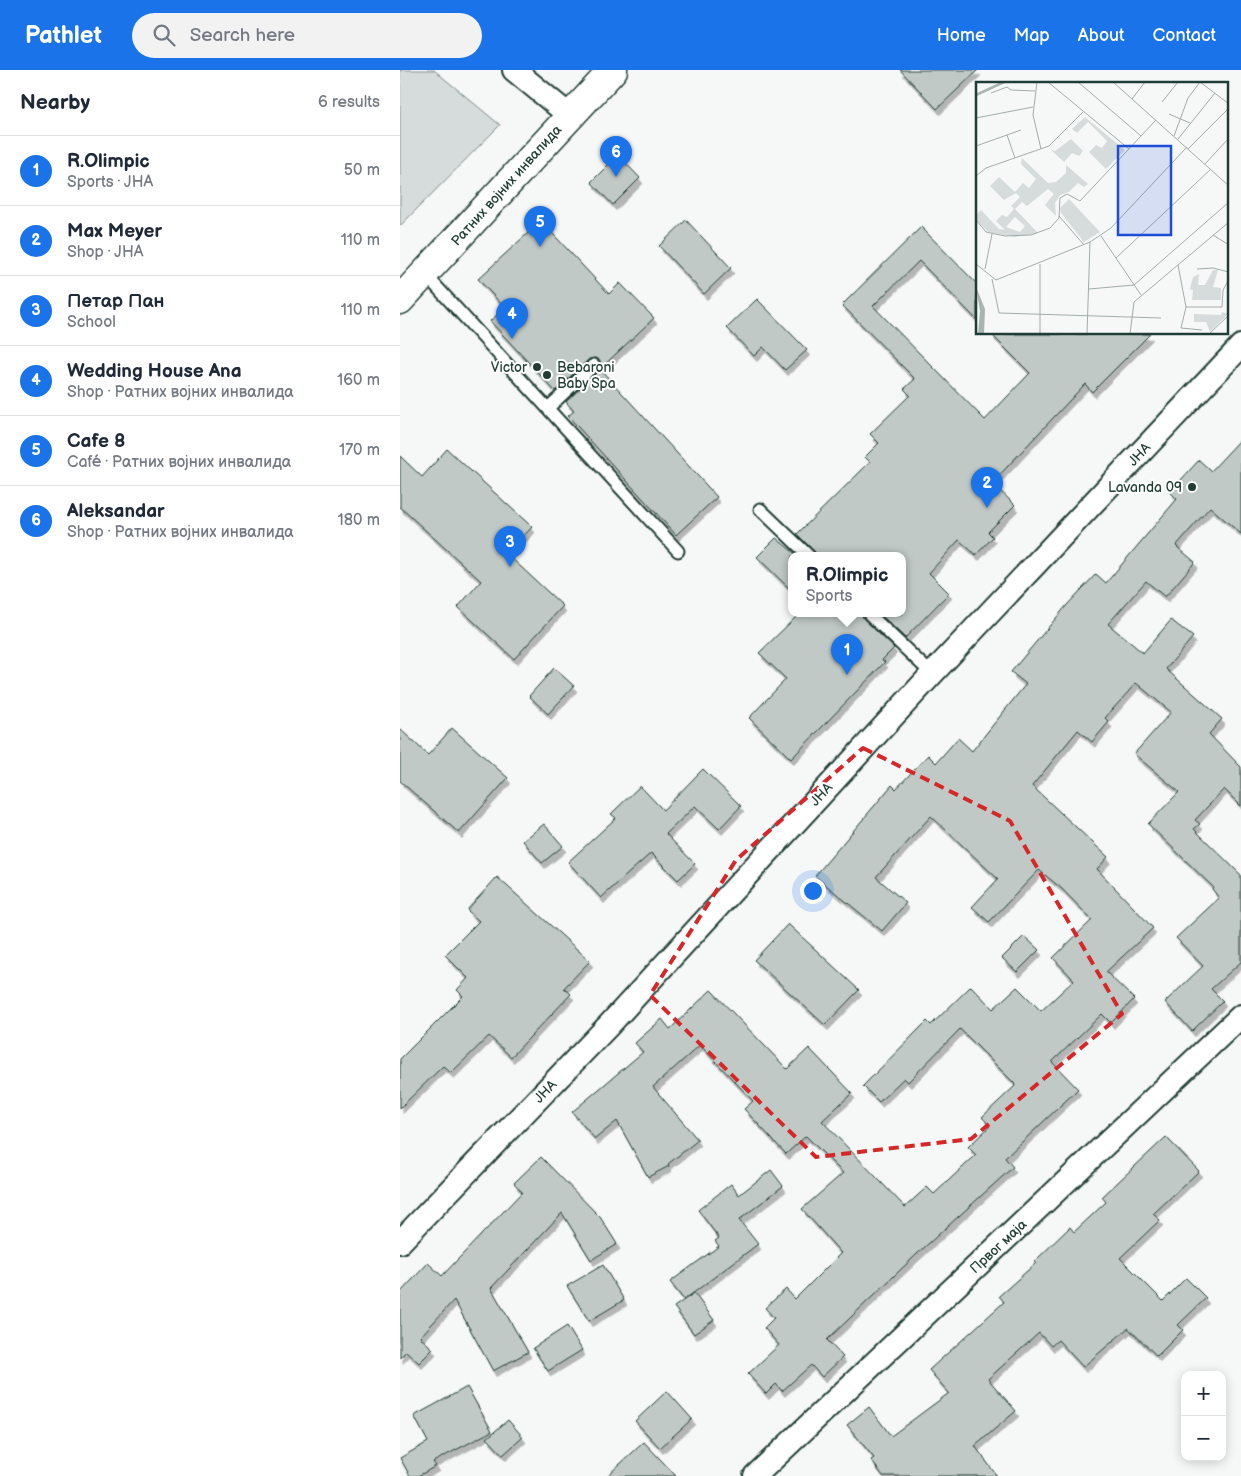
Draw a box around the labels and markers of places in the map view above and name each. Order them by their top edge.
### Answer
pin: 6 [600,136,632,177]
pin: 5 [524,206,556,247]
pin: 4 [496,298,528,339]
place label: Victor [491,359,528,376]
place label: Bebaroni Baby Spa [557,359,616,392]
marker: Victor [531,361,543,373]
marker: Bebaroni Baby Spa [541,369,553,381]
pin: 2 [971,467,1003,508]
place label: Lavanda 09 [1108,479,1182,496]
marker: Lavanda 09 [1186,481,1198,493]
pin: 3 [494,526,526,567]
pin: 1 [831,634,863,675]

